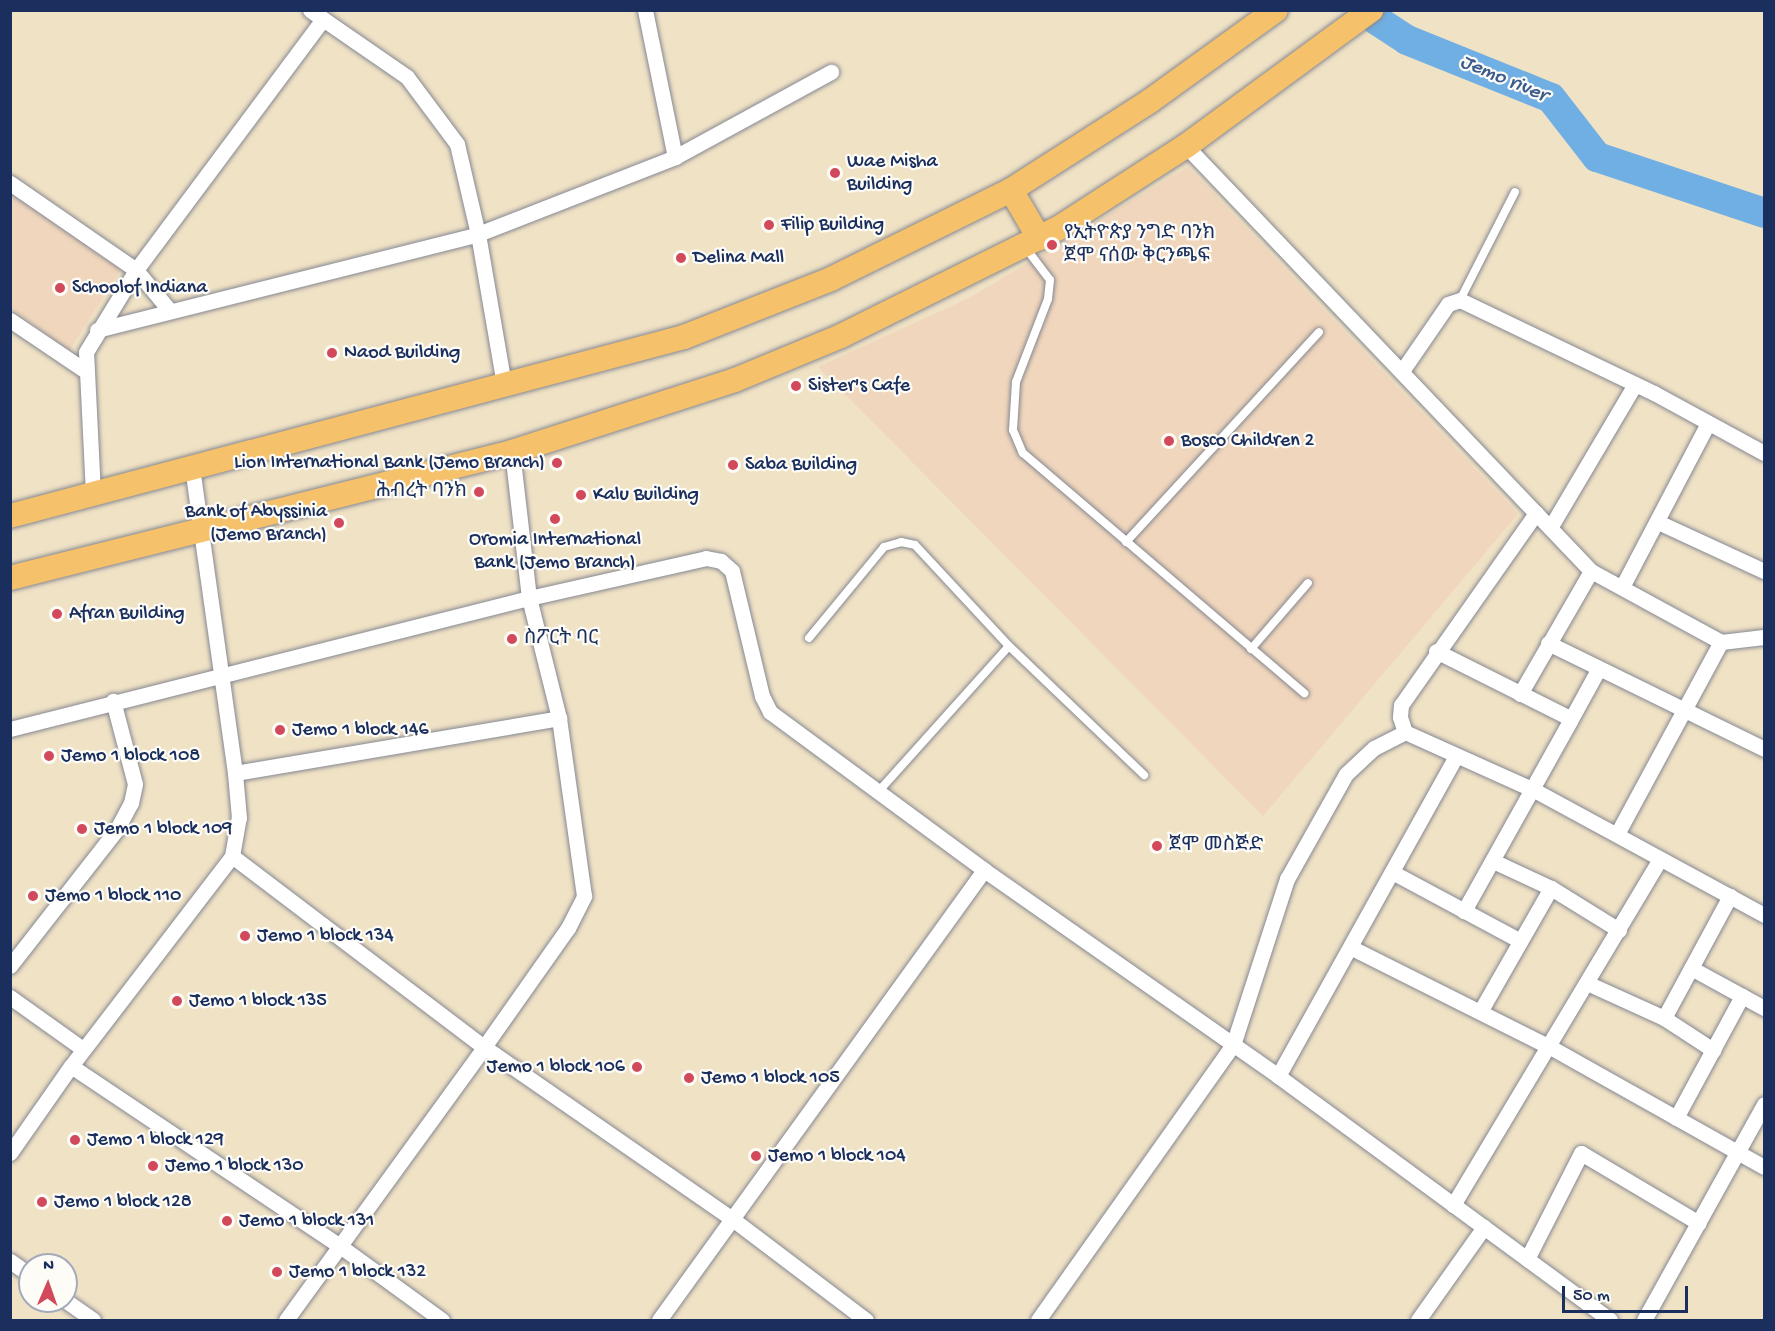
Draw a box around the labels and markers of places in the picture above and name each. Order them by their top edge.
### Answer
place label: Wae Misha Building [847,150,938,197]
marker: Wae Misha Building [828,166,842,180]
place label: Filip Building [781,213,884,237]
marker: Filip Building [762,218,776,232]
place label: የኢትዮጵያ ንግድ ባንክ ጀሞ ናሰው ቅርንጫፍ [1064,222,1215,269]
marker: የኢትዮጵያ ንግድ ባንክ ጀሞ ናሰው ቅርንጫፍ [1045,238,1059,252]
place label: Delina Mall [693,246,784,270]
marker: Delina Mall [674,251,688,265]
place label: Schoolof Indiana [72,276,207,300]
marker: Schoolof Indiana [53,281,67,295]
place label: Naod Building [344,341,460,365]
marker: Naod Building [325,346,339,360]
place label: Sister's Cafe [808,374,910,398]
marker: Sister's Cafe [789,379,803,393]
place label: Bosco Children 2 [1181,429,1314,453]
marker: Bosco Children 2 [1162,434,1176,448]
place label: Lion International Bank (Jemo Branch) [234,451,545,475]
place label: Saba Building [745,453,857,477]
marker: Lion International Bank (Jemo Branch) [550,456,564,470]
marker: Saba Building [726,458,740,472]
place label: ሕብረት ባንክ [376,480,467,504]
place label: Kalu Building [593,483,699,507]
marker: ሕብረት ባንክ [472,485,486,499]
marker: Kalu Building [574,488,588,502]
place label: Bank of Abyssinia (Jemo Branch) [185,500,327,547]
marker: Oromia International Bank (Jemo Branch) [548,512,562,526]
marker: Bank of Abyssinia (Jemo Branch) [332,516,346,530]
place label: Oromia International Bank (Jemo Branch) [469,528,641,575]
place label: Afran Building [69,602,185,626]
marker: Afran Building [50,607,64,621]
place label: ስፖርት ባር [524,627,598,651]
marker: ስፖርት ባር [505,632,519,646]
place label: Jemo 1 block 146 [292,718,429,742]
marker: Jemo 1 block 146 [273,723,287,737]
place label: Jemo 1 block 108 [61,744,200,768]
marker: Jemo 1 block 108 [42,749,56,763]
place label: Jemo 1 block 109 [94,817,232,841]
marker: Jemo 1 block 109 [75,822,89,836]
place label: ጀሞ መስጅድ [1169,834,1263,858]
marker: ጀሞ መስጅድ [1150,839,1164,853]
place label: Jemo 1 block 110 [45,884,181,908]
marker: Jemo 1 block 110 [26,889,40,903]
place label: Jemo 1 block 134 [257,924,394,948]
marker: Jemo 1 block 134 [238,929,252,943]
place label: Jemo 1 block 135 [189,989,327,1013]
marker: Jemo 1 block 135 [170,994,184,1008]
place label: Jemo 1 block 106 [487,1055,625,1079]
marker: Jemo 1 block 106 [630,1060,644,1074]
place label: Jemo 1 block 105 [701,1066,840,1090]
marker: Jemo 1 block 105 [682,1071,696,1085]
place label: Jemo 1 block 129 [87,1128,224,1152]
marker: Jemo 1 block 129 [68,1133,82,1147]
place label: Jemo 1 block 104 [768,1144,906,1168]
marker: Jemo 1 block 104 [749,1149,763,1163]
place label: Jemo 1 block 130 [165,1154,304,1178]
marker: Jemo 1 block 130 [146,1159,160,1173]
place label: Jemo 1 block 128 [54,1190,192,1214]
marker: Jemo 1 block 128 [35,1195,49,1209]
place label: Jemo 1 block 131 [239,1209,374,1233]
marker: Jemo 1 block 131 [220,1214,234,1228]
place label: Jemo 1 block 132 [289,1260,426,1284]
marker: Jemo 1 block 132 [270,1265,284,1279]

